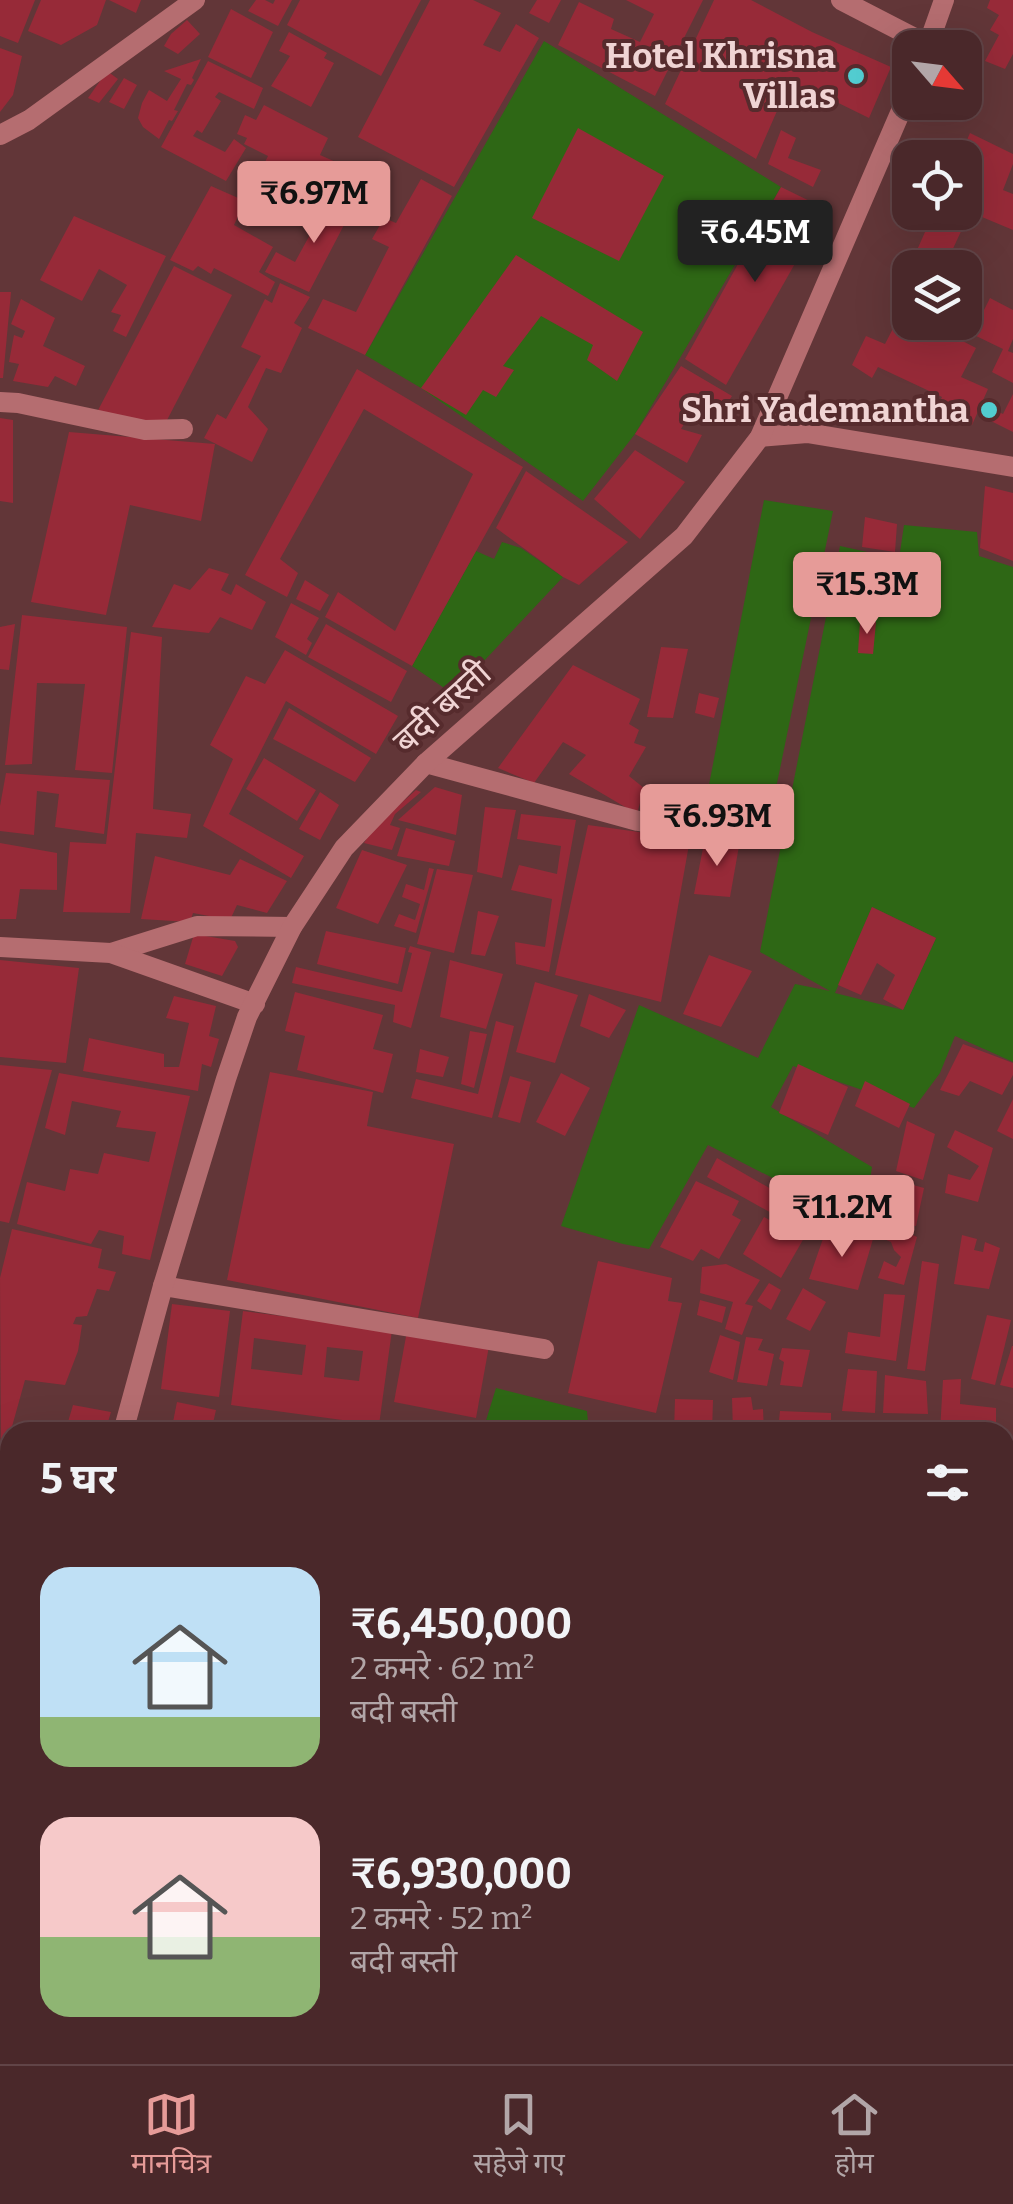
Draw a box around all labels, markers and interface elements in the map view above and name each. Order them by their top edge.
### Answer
north arrow [892,30,982,120]
map controls [892,30,982,340]
place label: Hotel Khrisna Villas [605,35,836,117]
marker: Hotel Khrisna Villas [845,65,867,87]
button: locate [892,140,982,230]
pin: ₹6.97M [233,161,395,246]
text: ₹6.97M [259,174,369,212]
pin: ₹6.45M [674,200,836,285]
text: ₹6.45M [700,213,810,251]
button: layers [892,250,982,340]
place label: Shri Yademantha [681,389,969,431]
marker: Shri Yademantha [978,399,1000,421]
pin: ₹15.3M [786,552,948,637]
text: ₹15.3M [815,565,919,603]
street label: बदी बस्ती [384,652,500,762]
pin: ₹6.93M [636,784,798,869]
text: ₹6.93M [662,797,772,835]
pin: ₹11.2M [761,1175,923,1260]
text: ₹11.2M [791,1188,893,1226]
text: 5 घर [40,1454,116,1504]
icon: filters [920,1455,975,1510]
text: ₹6,450,000 [350,1599,572,1649]
icon: home [120,1607,240,1727]
text: 2 कमरे · 62 m² [350,1649,534,1687]
text: बदी बस्ती [350,1692,457,1730]
text: ₹6,930,000 [350,1849,572,1899]
icon: home [120,1857,240,1977]
text: 2 कमरे · 52 m² [350,1899,532,1937]
text: बदी बस्ती [350,1942,457,1980]
tab: मानचित्र [131,2087,211,2184]
tab: सहेजे गए [473,2087,565,2184]
tab: होम [827,2087,882,2184]

